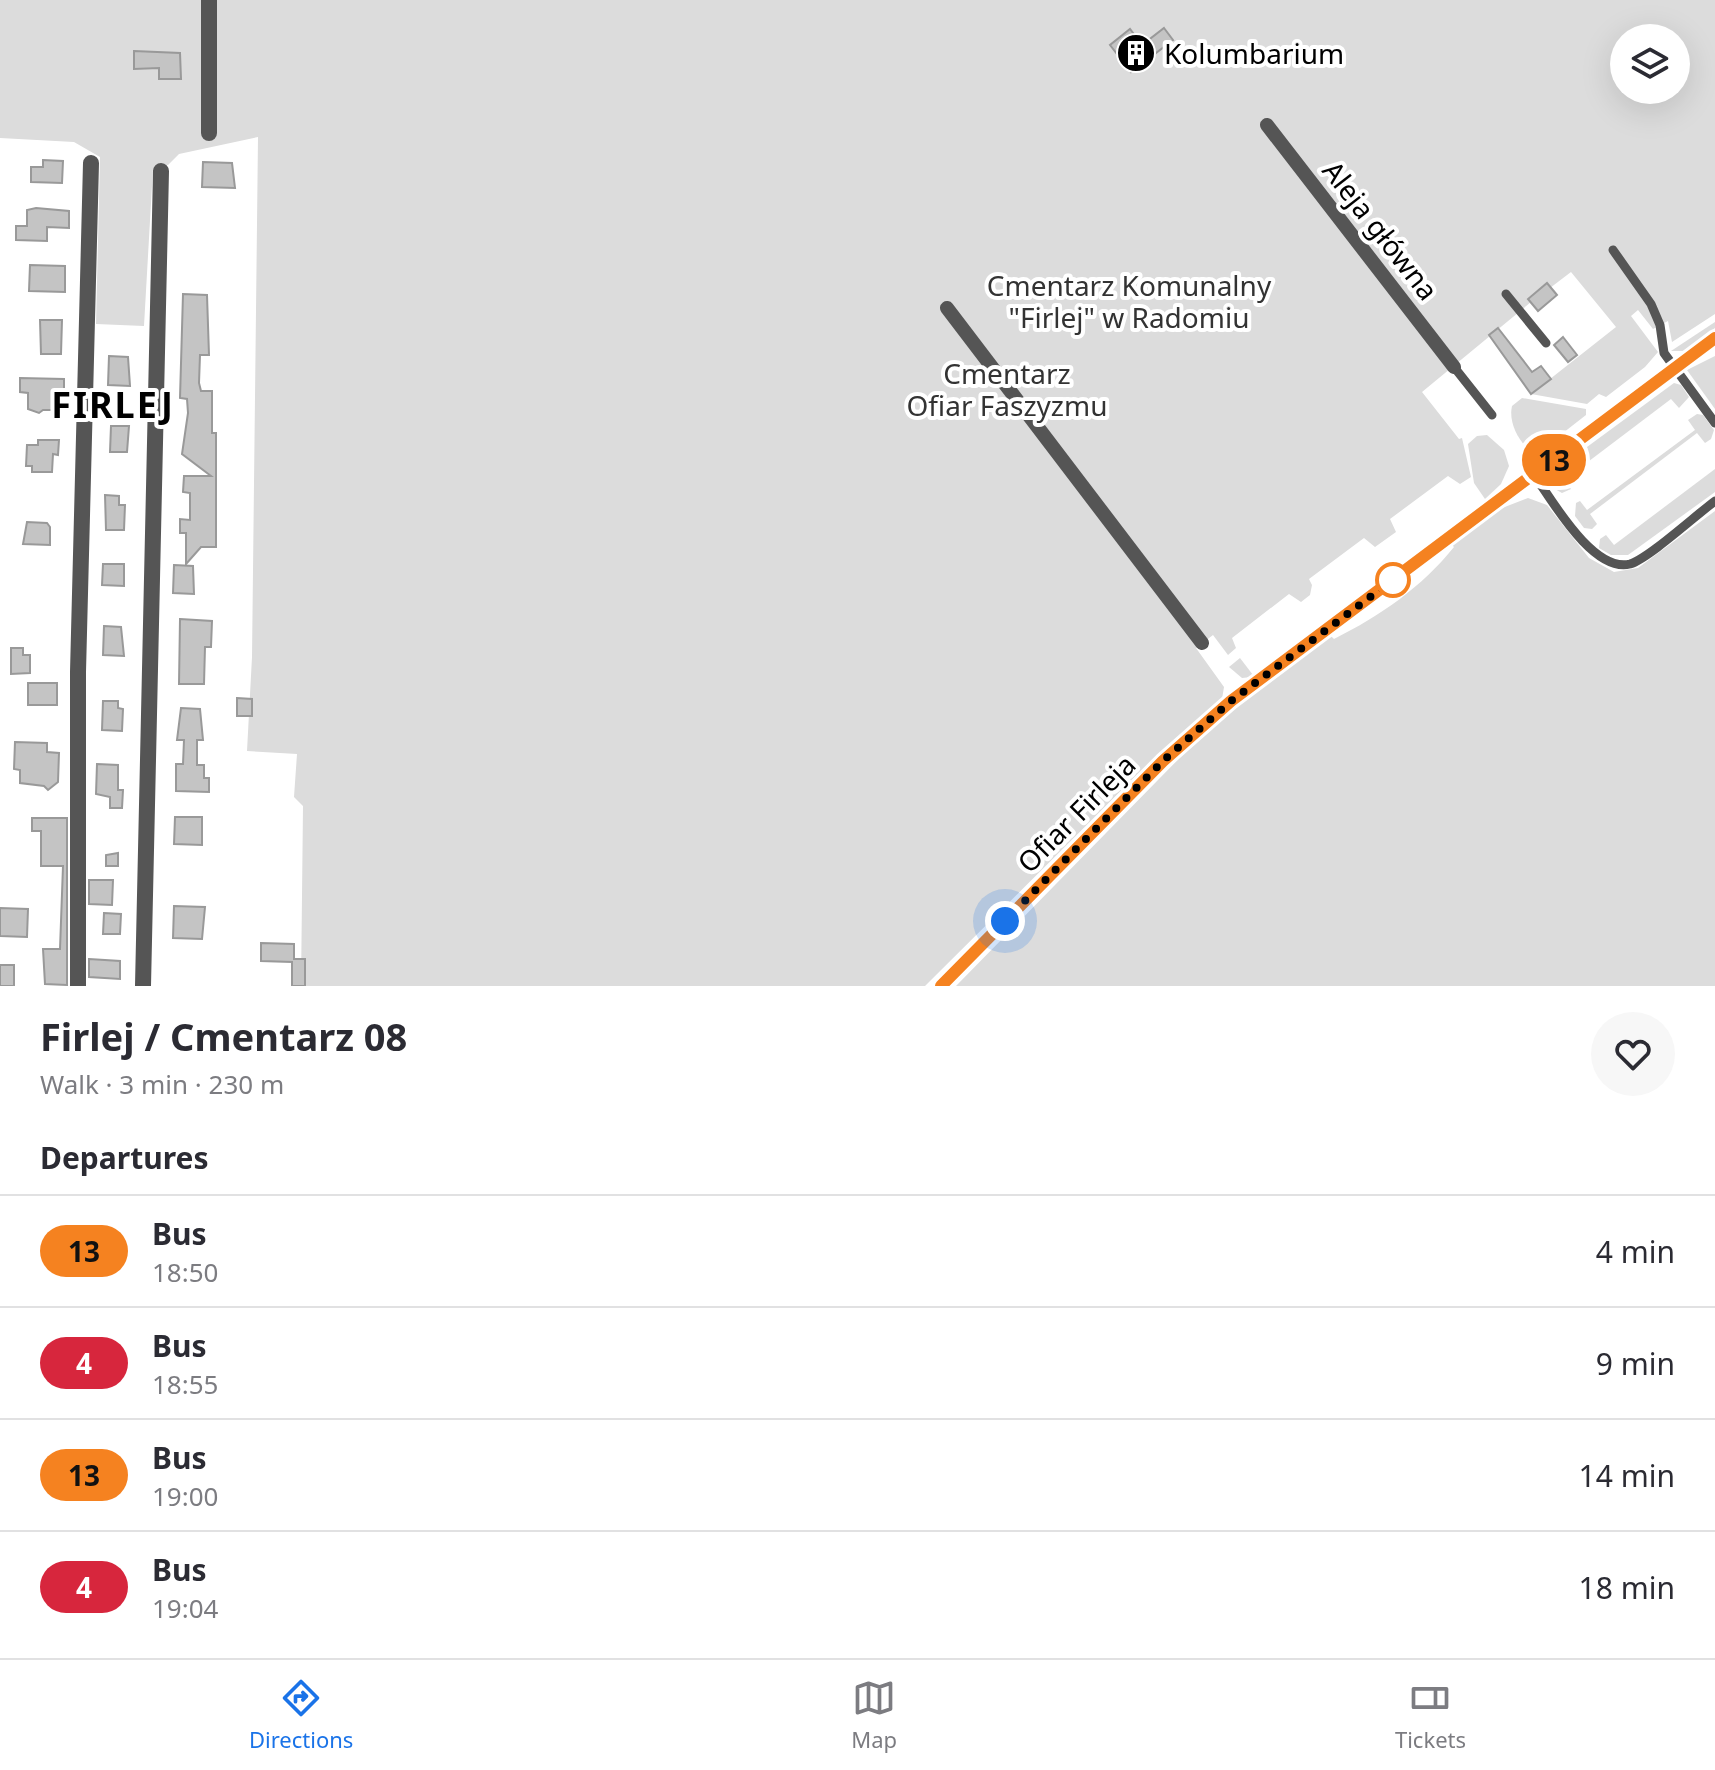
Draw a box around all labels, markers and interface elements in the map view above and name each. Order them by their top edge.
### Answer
map controls [1610,24,1690,104]
button: layers [1610,24,1690,104]
building icon: Kolumbarium [1115,32,1157,74]
place label: Kolumbarium [1164,34,1344,72]
street label: Aleja główna [1315,153,1447,307]
park label: Cmentarz Komunalny "Firlej" w Radomiu [987,266,1272,336]
park label: Cmentarz Ofiar Faszyzmu [906,354,1108,424]
district label: FIRLEJ [51,380,175,429]
line badge: 13 [1518,434,1590,486]
text: 13 [1538,441,1570,479]
unlabelled marker [1376,563,1410,597]
street label: Ofiar Firleja [1009,746,1143,880]
your location [985,901,1025,941]
text: Firlej / Cmentarz 08 [40,1010,407,1062]
button: heart [1591,1012,1675,1096]
text: Walk · 3 min · 230 m [40,1066,284,1102]
text: Departures [40,1137,209,1178]
text: Bus [152,1213,207,1254]
text: 4 min [1596,1231,1675,1272]
text: 13 [68,1232,100,1270]
text: 18:50 [152,1254,218,1290]
text: Bus [152,1325,207,1366]
text: 9 min [1596,1343,1675,1384]
text: 4 [76,1344,92,1382]
text: 18:55 [152,1366,218,1402]
text: Bus [152,1437,207,1478]
text: 14 min [1579,1455,1675,1496]
text: 13 [68,1456,100,1494]
text: 19:00 [152,1478,218,1514]
text: Bus [152,1549,207,1590]
text: 18 min [1579,1567,1675,1608]
text: 4 [76,1568,92,1606]
text: 19:04 [152,1590,218,1626]
tab: Directions [249,1676,353,1754]
tab: Map [851,1676,897,1754]
tab: Tickets [1395,1676,1466,1754]

